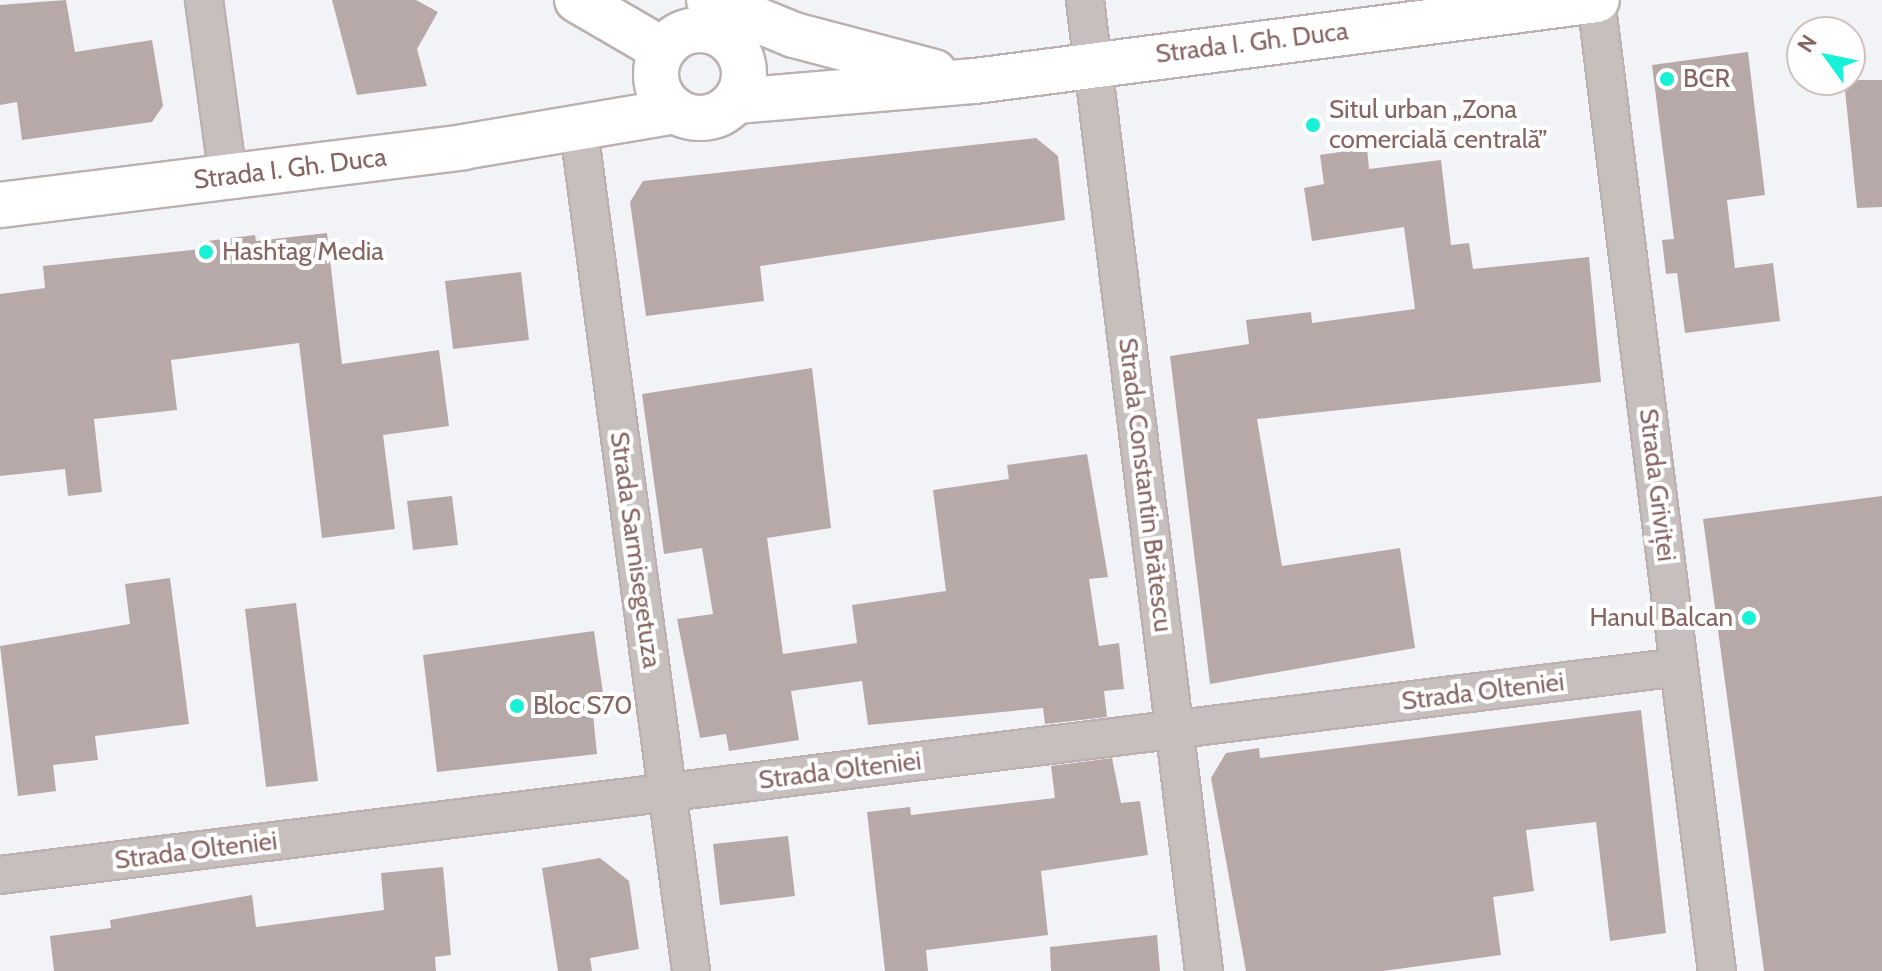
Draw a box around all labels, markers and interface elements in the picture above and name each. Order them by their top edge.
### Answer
street label: Strada I. Gh. Duca [1154,16,1350,70]
north arrow [1786,16,1866,96]
text: N [1792,30,1823,58]
place label: BCR [1683,63,1730,95]
marker: BCR [1658,70,1676,88]
place label: Situl urban „Zona comercială centrală” [1329,94,1548,156]
marker: Situl urban „Zona comercială centrală” [1304,116,1322,134]
street label: Strada I. Gh. Duca [192,142,388,196]
place label: Hashtag Media [222,236,384,268]
marker: Hashtag Media [197,243,215,261]
street label: Strada Constantin Brătescu [1111,336,1179,634]
street label: Strada Griviței [1632,407,1682,563]
street label: Strada Sarmisegetuza [603,430,667,670]
place label: Hanul Balcan [1589,602,1733,634]
marker: Hanul Balcan [1740,609,1758,627]
street label: Strada Olteniei [1400,667,1566,717]
place label: Bloc S70 [533,690,633,722]
marker: Bloc S70 [508,697,526,715]
street label: Strada Olteniei [757,746,923,796]
street label: Strada Olteniei [113,826,279,876]

